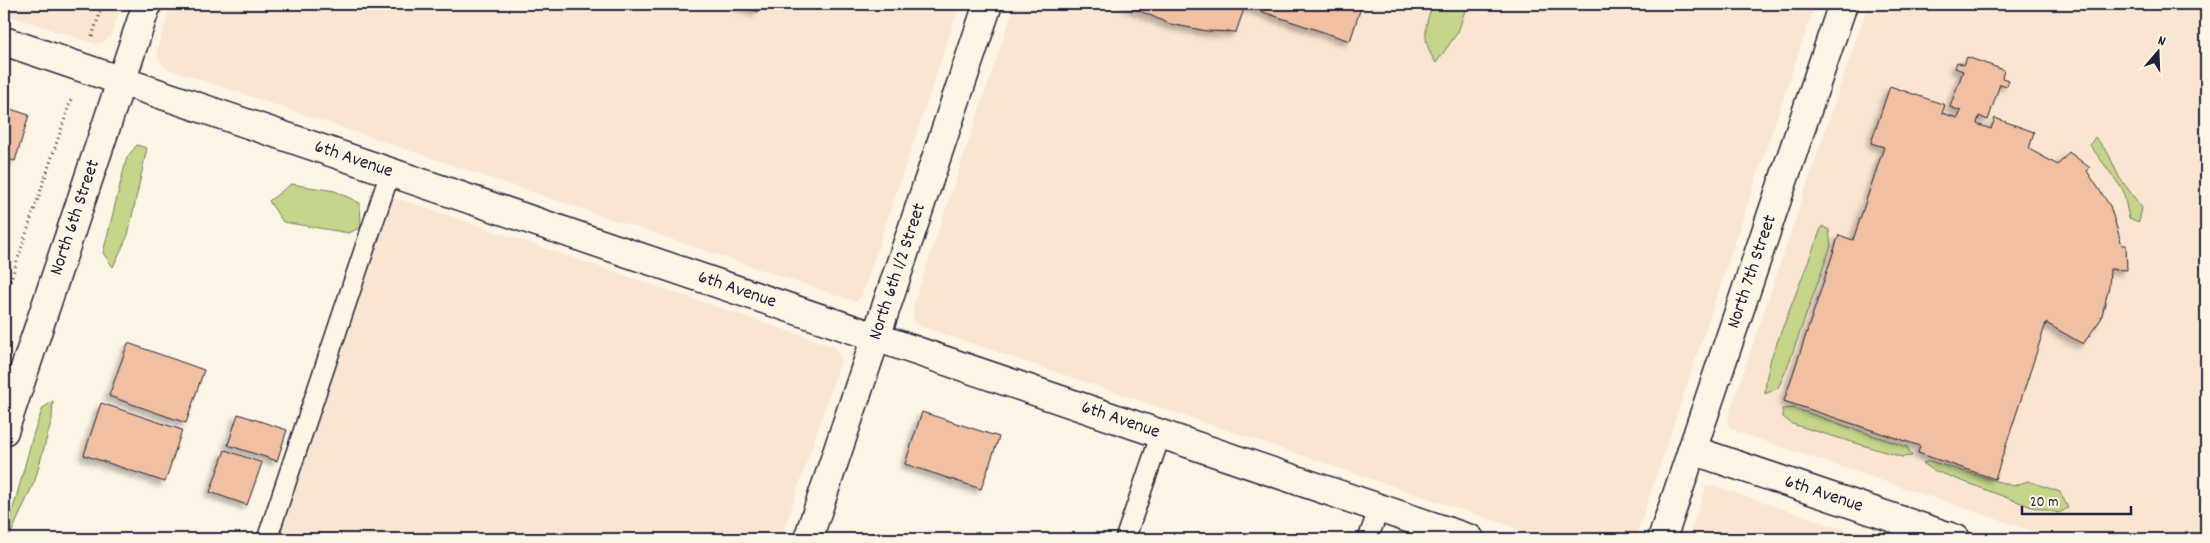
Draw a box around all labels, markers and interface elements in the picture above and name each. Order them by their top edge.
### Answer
north arrow [2132,28,2182,78]
text: N [2155,31,2168,52]
street label: 6th Avenue [310,134,396,186]
street label: North 6th Street [43,156,107,279]
street label: North 6th 1/2 Street [862,200,934,344]
street label: North 7th Street [1721,211,1784,332]
street label: 6th Avenue [694,264,780,316]
street label: 6th Avenue [1077,394,1163,446]
street label: 6th Avenue [1781,469,1867,520]
scale bar [2022,483,2131,515]
text: 20 m [2030,492,2058,514]

